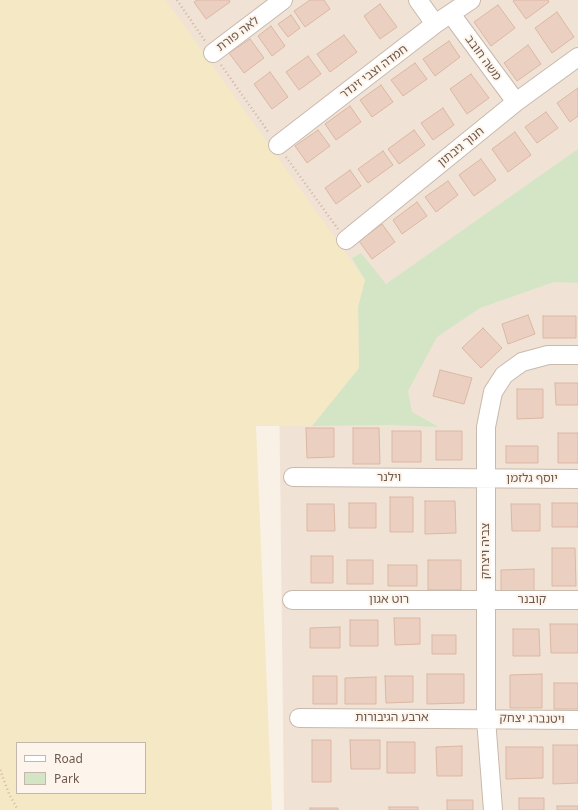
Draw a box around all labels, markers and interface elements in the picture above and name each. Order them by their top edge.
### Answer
street label: לאה פורת [214,13,262,55]
street label: משה חובב [462,33,504,83]
street label: חמדה וצבי זינדר [337,42,411,102]
street label: חנוך גיבתון [435,124,487,170]
street label: וילנר [377,471,401,485]
street label: יוסף גלזמן [506,472,558,486]
street label: צביה ויצחק [479,523,493,579]
street label: רוט אגון [369,593,409,607]
street label: קובנר [518,593,546,607]
street label: ארבע הגיבורות [355,711,429,725]
street label: ויטנברג יצחק [499,711,565,727]
legend [16,742,146,794]
text: Road [54,750,83,767]
text: Park [54,770,79,787]

